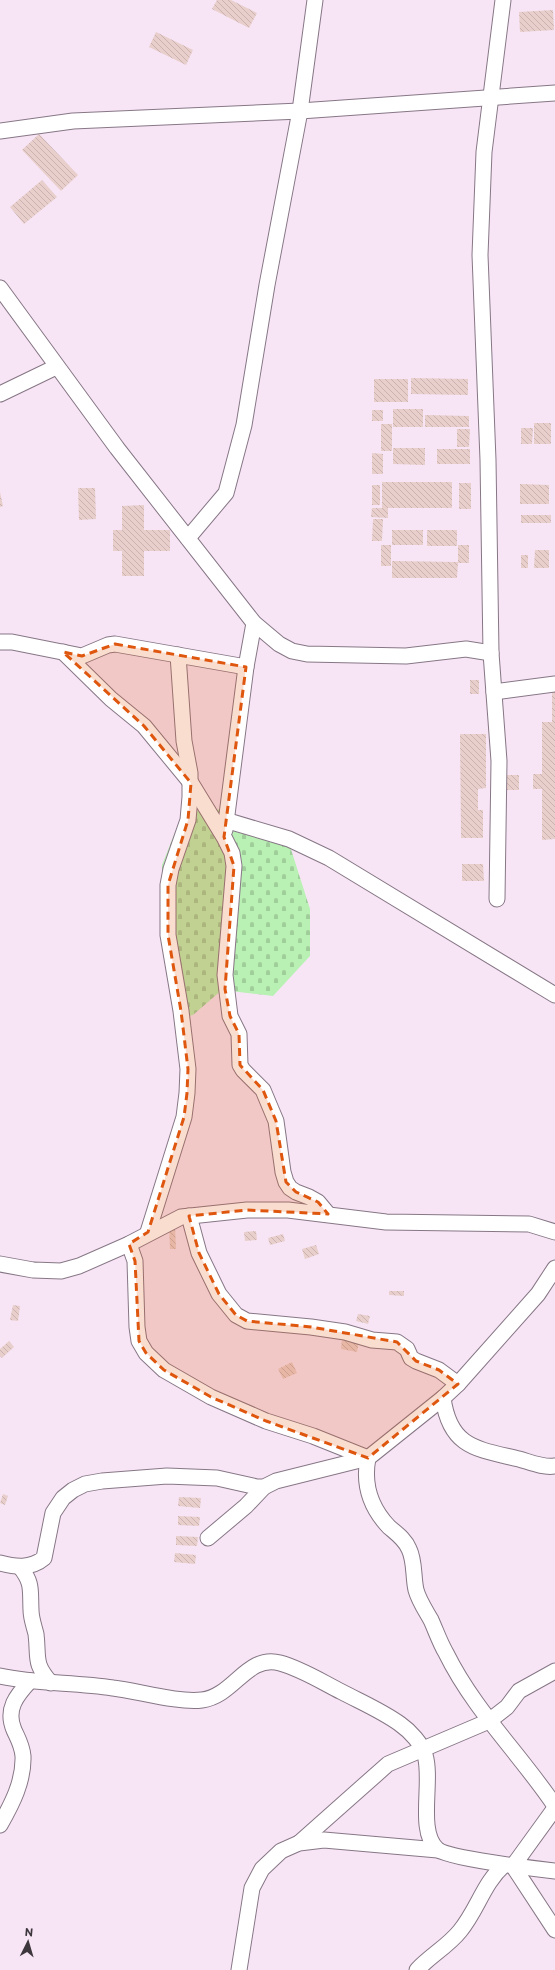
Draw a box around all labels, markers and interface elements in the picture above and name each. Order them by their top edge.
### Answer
north arrow [8,1922,48,1962]
text: N [24,1925,34,1938]

